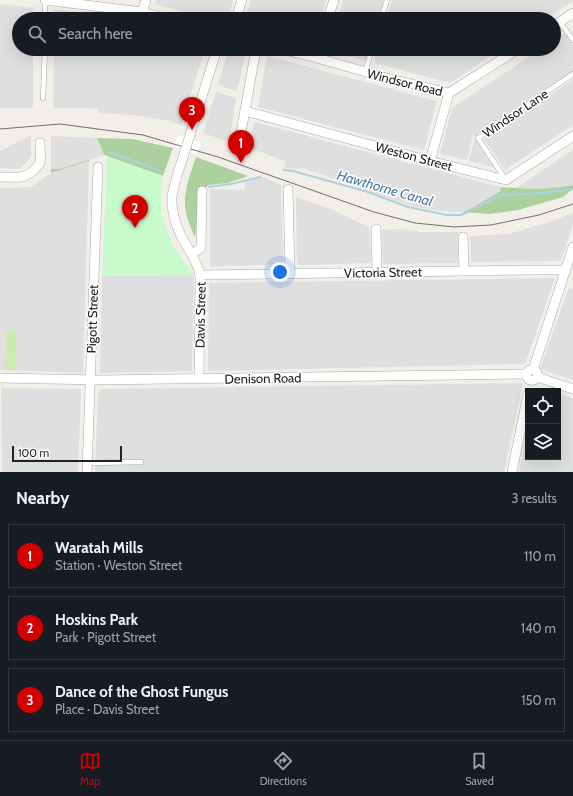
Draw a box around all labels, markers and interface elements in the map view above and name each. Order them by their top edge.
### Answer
search box [12,12,561,56]
icon: search [26,23,48,45]
text: Search here [58,25,133,43]
street label: Windsor Road [366,65,444,99]
street label: Windsor Lane [479,85,551,141]
pin: 3 [179,97,205,130]
pin: 1 [228,130,254,163]
street label: Weston Street [374,138,455,174]
water label: Hawthorne Canal [335,166,436,210]
pin: 2 [122,195,148,228]
your location [270,262,290,282]
street label: Victoria Street [344,263,423,281]
street label: Davis Street [191,281,209,348]
street label: Pigott Street [83,284,101,354]
street label: Denison Road [224,369,302,387]
map controls [525,388,561,460]
button: locate [525,388,561,424]
button: layers [525,424,561,460]
scale bar [12,444,122,463]
text: 100 m [18,446,49,460]
text: Nearby [16,488,69,508]
text: 3 results [511,490,557,506]
text: Waratah Mills [55,539,143,557]
text: 1 [28,548,32,564]
text: 110 m [524,548,556,564]
text: Station · Weston Street [55,557,182,573]
text: Hoskins Park [55,611,138,629]
text: 2 [27,620,33,636]
text: 140 m [521,620,556,636]
text: Park · Pigott Street [55,629,156,645]
text: Dance of the Ghost Fungus [55,683,228,701]
text: 3 [26,692,34,708]
text: 150 m [521,692,556,708]
text: Place · Davis Street [55,701,159,717]
tab: Map [79,750,101,788]
tab: Directions [260,750,307,788]
tab: Saved [465,750,494,788]

